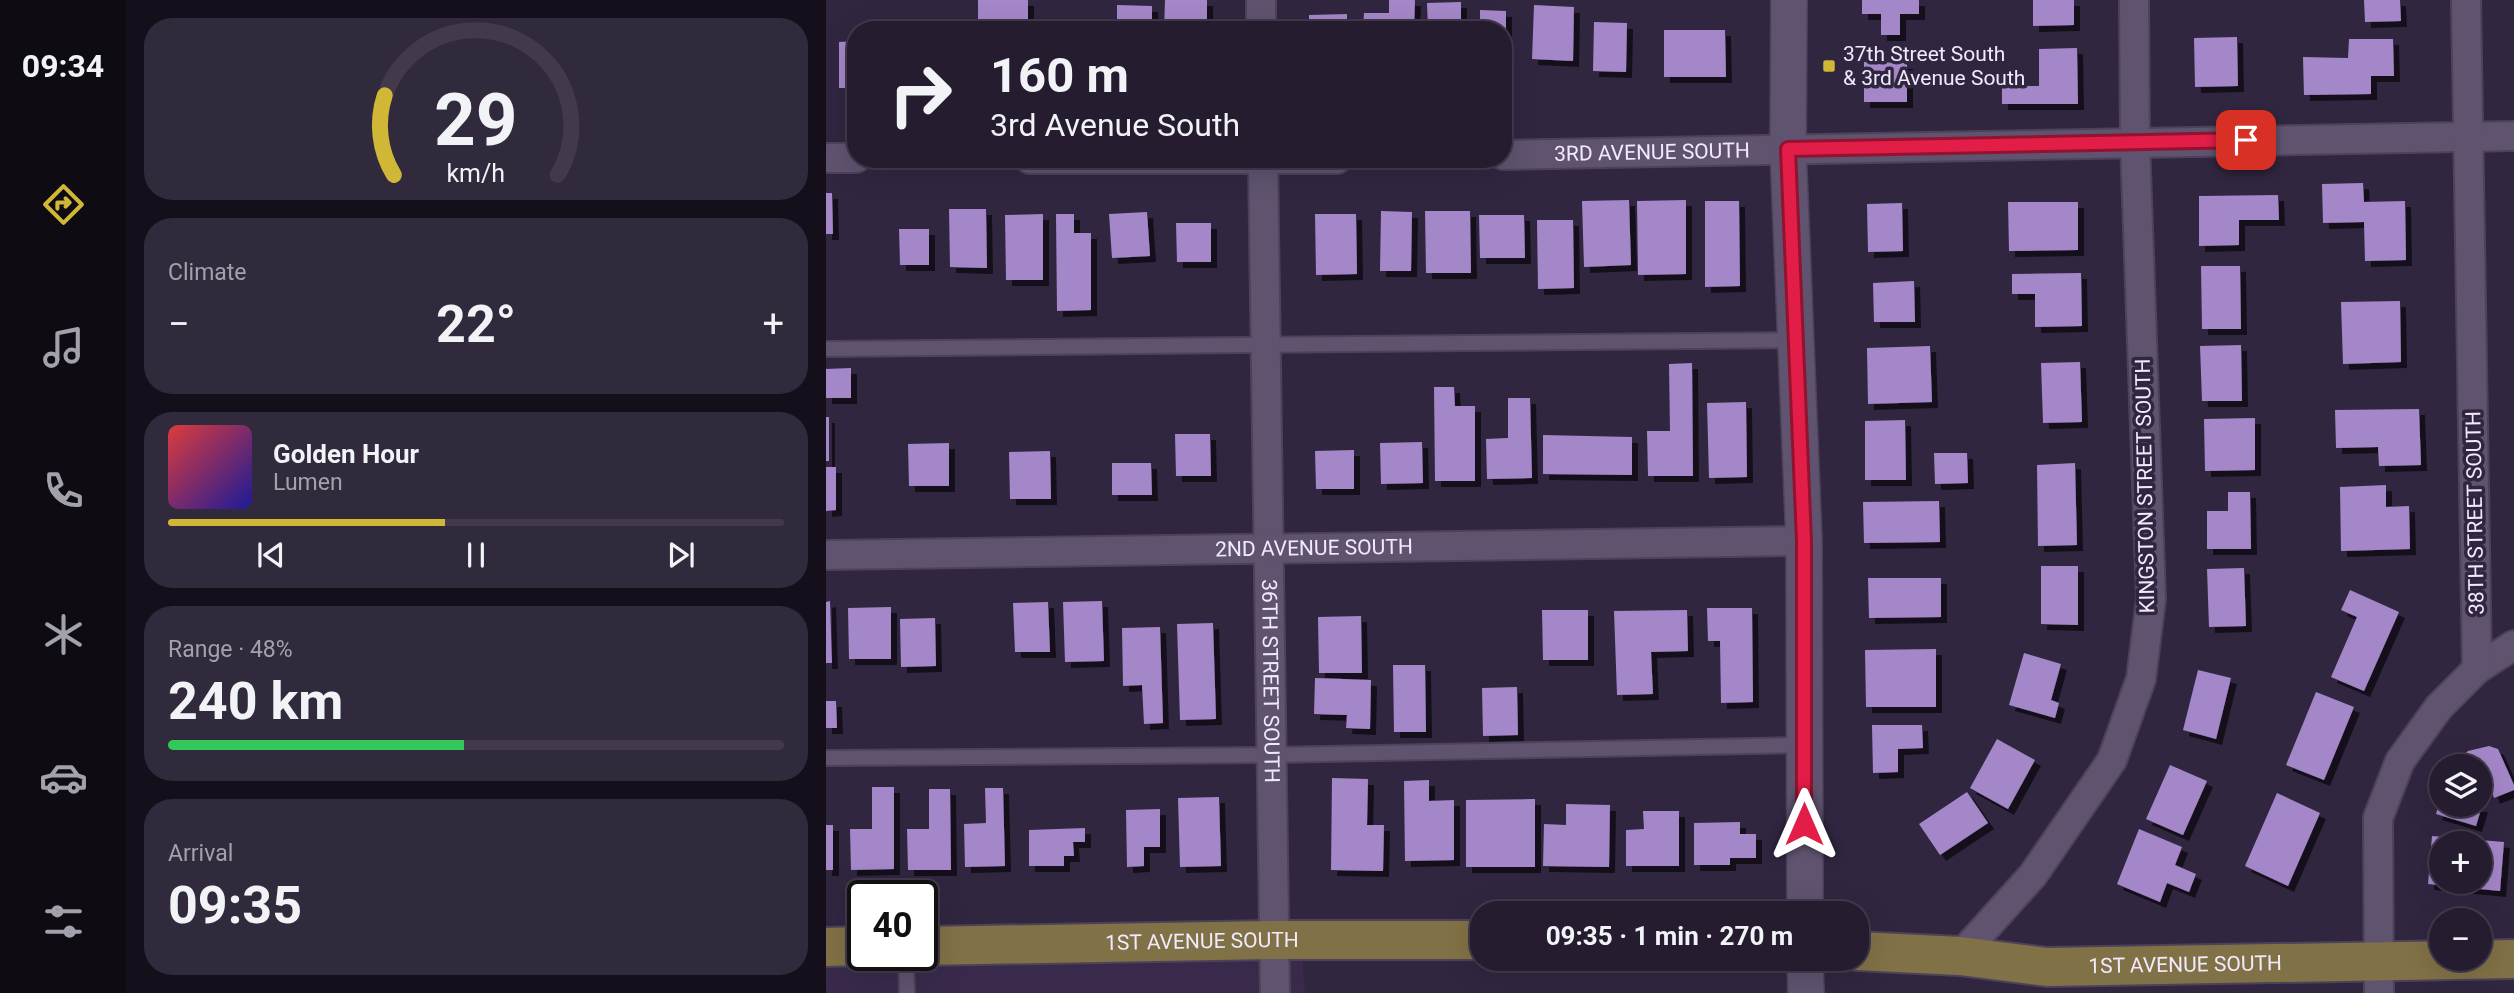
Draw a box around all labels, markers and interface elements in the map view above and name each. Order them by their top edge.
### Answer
place label: 37th Street South & 3rd Avenue South [1843,42,2025,90]
text: 09:34 [22,47,104,85]
text: 160 m [990,47,1129,104]
icon: right [875,49,966,140]
marker: 37th Street South & 3rd Avenue South [1821,58,1837,74]
text: 29 [434,77,518,163]
text: 3rd Avenue South [990,106,1240,144]
pin [2216,110,2276,170]
icon: arrive [2227,121,2265,159]
street label: 3RD AVENUE SOUTH [1554,138,1750,166]
text: km/h [447,159,505,188]
icon: directions [39,180,88,229]
text: Climate [168,259,247,286]
text: 22° [436,294,516,355]
text: − [168,302,190,346]
text: + [762,302,784,346]
icon: music [39,323,88,372]
street label: KINGSTON STREET SOUTH [2131,358,2159,614]
street label: 38TH STREET SOUTH [2461,411,2489,615]
text: Golden Hour [273,439,419,469]
icon: phone [39,466,88,515]
text: Lumen [273,469,343,496]
street label: 2ND AVENUE SOUTH [1215,535,1413,561]
icon: previous [252,536,290,574]
icon: pause [457,536,495,574]
icon: next [662,536,700,574]
street label: 36TH STREET SOUTH [1257,579,1284,783]
icon: climate [39,610,88,659]
text: Range · 48% [168,636,293,663]
text: 240 km [168,671,343,732]
icon: car [39,753,88,802]
map controls [2429,754,2492,971]
button: layers [2429,754,2492,817]
position arrow [1767,787,1841,861]
button: + [2429,831,2492,894]
text: Arrival [168,840,233,867]
text: 09:35 [168,875,302,936]
speed limit sign: 40 [847,880,938,971]
icon: filters [39,897,88,946]
button: − [2429,908,2492,971]
text: 09:35 · 1 min · 270 m [1546,921,1793,951]
street label: 1ST AVENUE SOUTH [1105,928,1299,955]
street label: 1ST AVENUE SOUTH [2088,951,2282,978]

